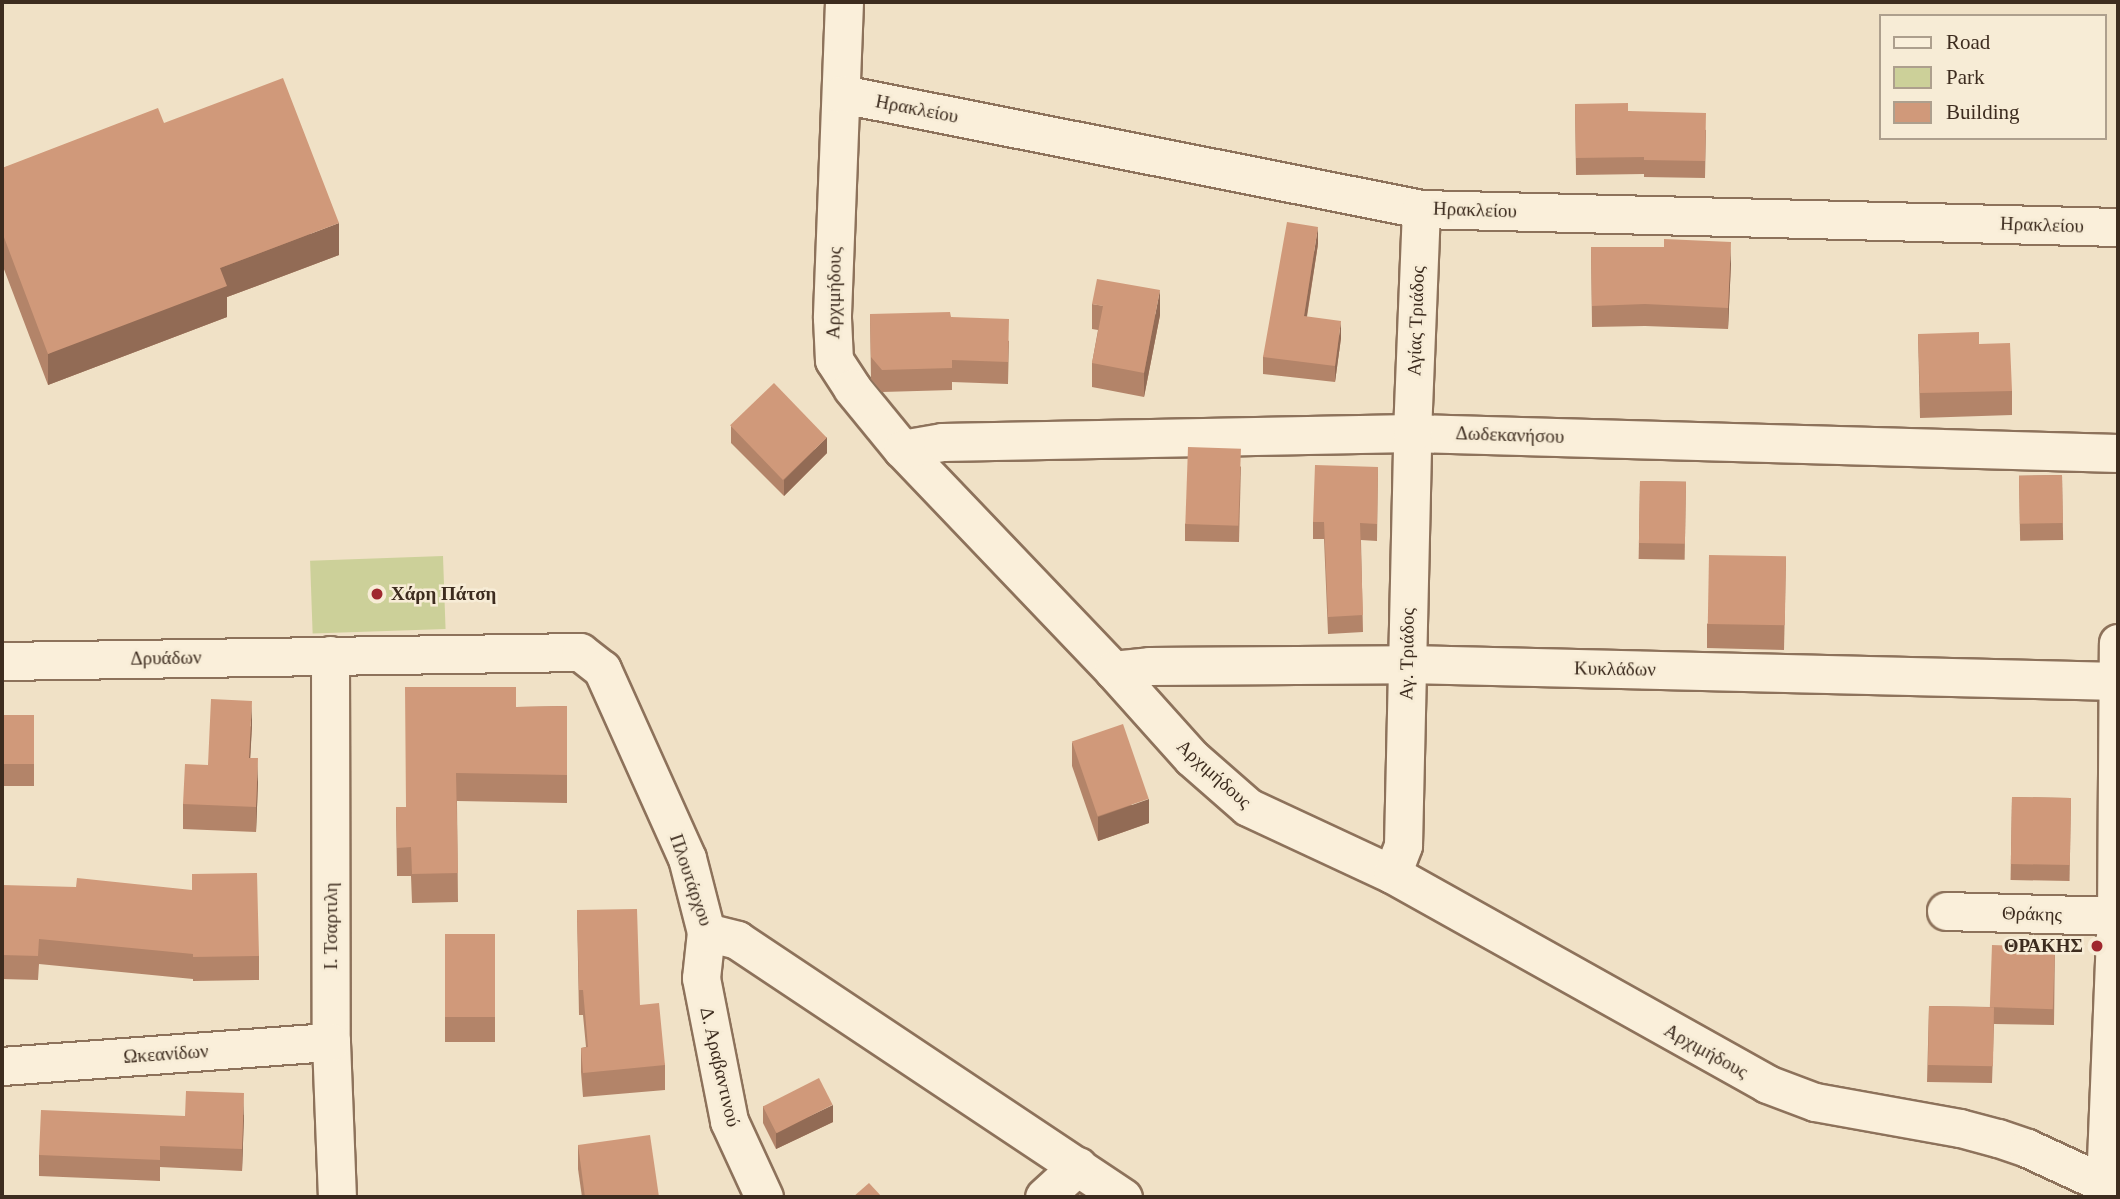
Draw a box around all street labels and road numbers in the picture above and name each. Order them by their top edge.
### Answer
street label: Ηρακλείου [874,90,960,128]
street label: Ηρακλείου [1433,197,1517,223]
street label: Ηρακλείου [2000,212,2084,238]
street label: Αρχιμήδους [822,247,846,339]
street label: Αγίας Τριάδος [1403,265,1429,377]
street label: Δωδεκανήσου [1455,422,1565,448]
street label: Αγ. Τριάδος [1395,608,1419,700]
street label: Δρυάδων [130,646,202,670]
street label: Κυκλάδων [1574,657,1656,681]
street label: Αρχιμήδους [1172,735,1256,813]
street label: Πλουτάρχου [665,831,717,929]
street label: Ι. Τσαρτιλη [320,882,342,970]
street label: Θράκης [2002,902,2062,926]
street label: Δ. Αραβαντινού [695,1004,745,1130]
street label: Αρχιμήδους [1660,1019,1752,1083]
street label: Ωκεανίδων [123,1040,209,1068]

